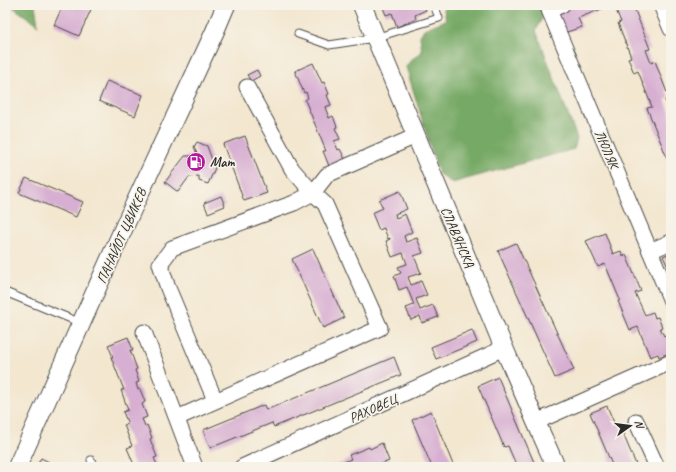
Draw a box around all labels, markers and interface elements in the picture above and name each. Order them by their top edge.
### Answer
street label: ЛЮЛЯК [591,127,623,173]
fuel station icon: Мат [185,151,207,173]
place label: Мат [210,154,235,171]
street label: ПАНАЙОТ ЦВИКЕВ [93,184,151,286]
street label: СЛАВЯНСКА [437,204,478,271]
street label: РАХОВЕЦ [346,390,402,427]
north arrow [610,406,650,446]
text: N [632,419,648,431]

